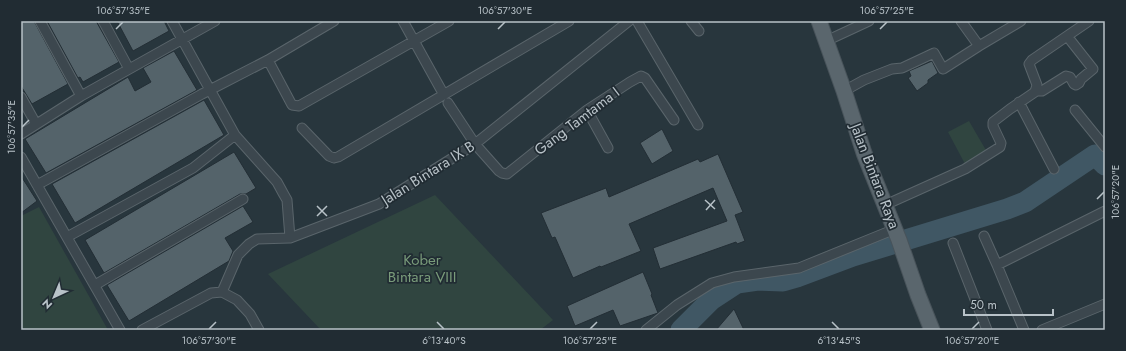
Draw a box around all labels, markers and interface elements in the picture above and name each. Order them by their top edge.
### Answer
text: 106°57'35"E [96,3,150,18]
text: 106°57'30"E [478,3,532,18]
text: 106°57'25"E [860,3,914,18]
street label: Gang Tamtama I [530,82,624,160]
text: 106°57'35"E [4,100,19,154]
street label: Jalan Bintara Raya [844,118,905,232]
street label: Jalan Bintara IX B [375,135,479,212]
text: 106°57'20"E [1108,165,1123,219]
park label: Kober Bintara VIII [388,249,456,288]
north arrow [34,277,74,317]
scale bar [964,291,1053,317]
text: N [38,295,56,313]
text: 50 m [970,296,997,314]
text: 106°57'30"E [182,333,236,348]
text: 6°13'40"S [422,333,466,348]
text: 106°57'25"E [563,333,617,348]
text: 6°13'45"S [818,333,861,348]
text: 106°57'20"E [945,333,999,348]

